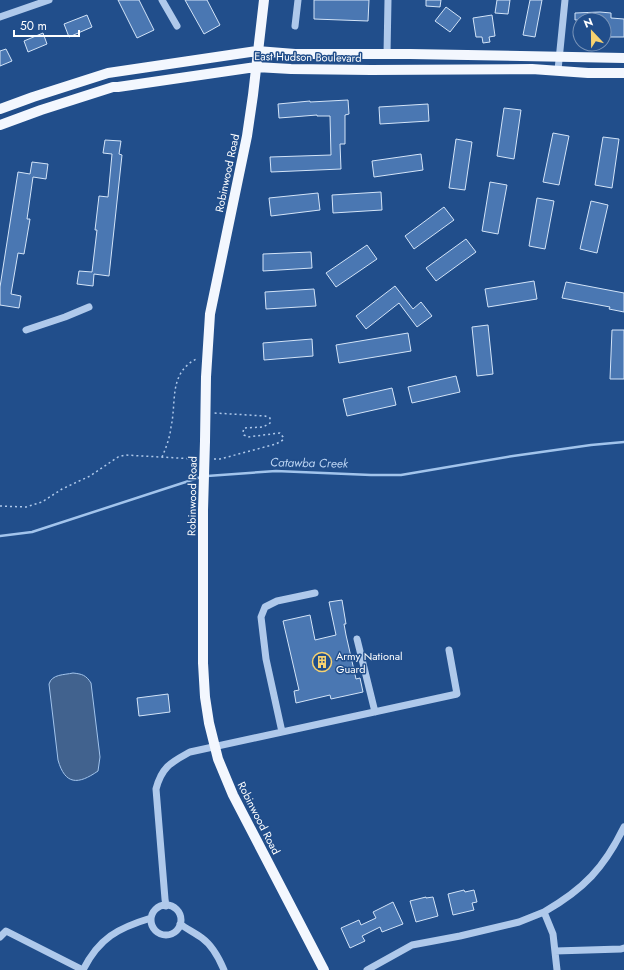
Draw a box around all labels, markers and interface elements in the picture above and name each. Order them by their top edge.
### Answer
scale bar [14,12,79,38]
north arrow [572,12,612,52]
text: N [581,14,595,32]
text: 50 m [20,17,47,35]
street label: East Hudson Boulevard [254,48,362,66]
street label: Robinwood Road [211,132,243,214]
water label: Catawba Creek [270,453,349,473]
street label: Robinwood Road [183,456,201,536]
place label: Army National Guard [336,648,403,677]
building icon: Army National Guard [311,651,333,673]
street label: Robinwood Road [234,779,284,857]

